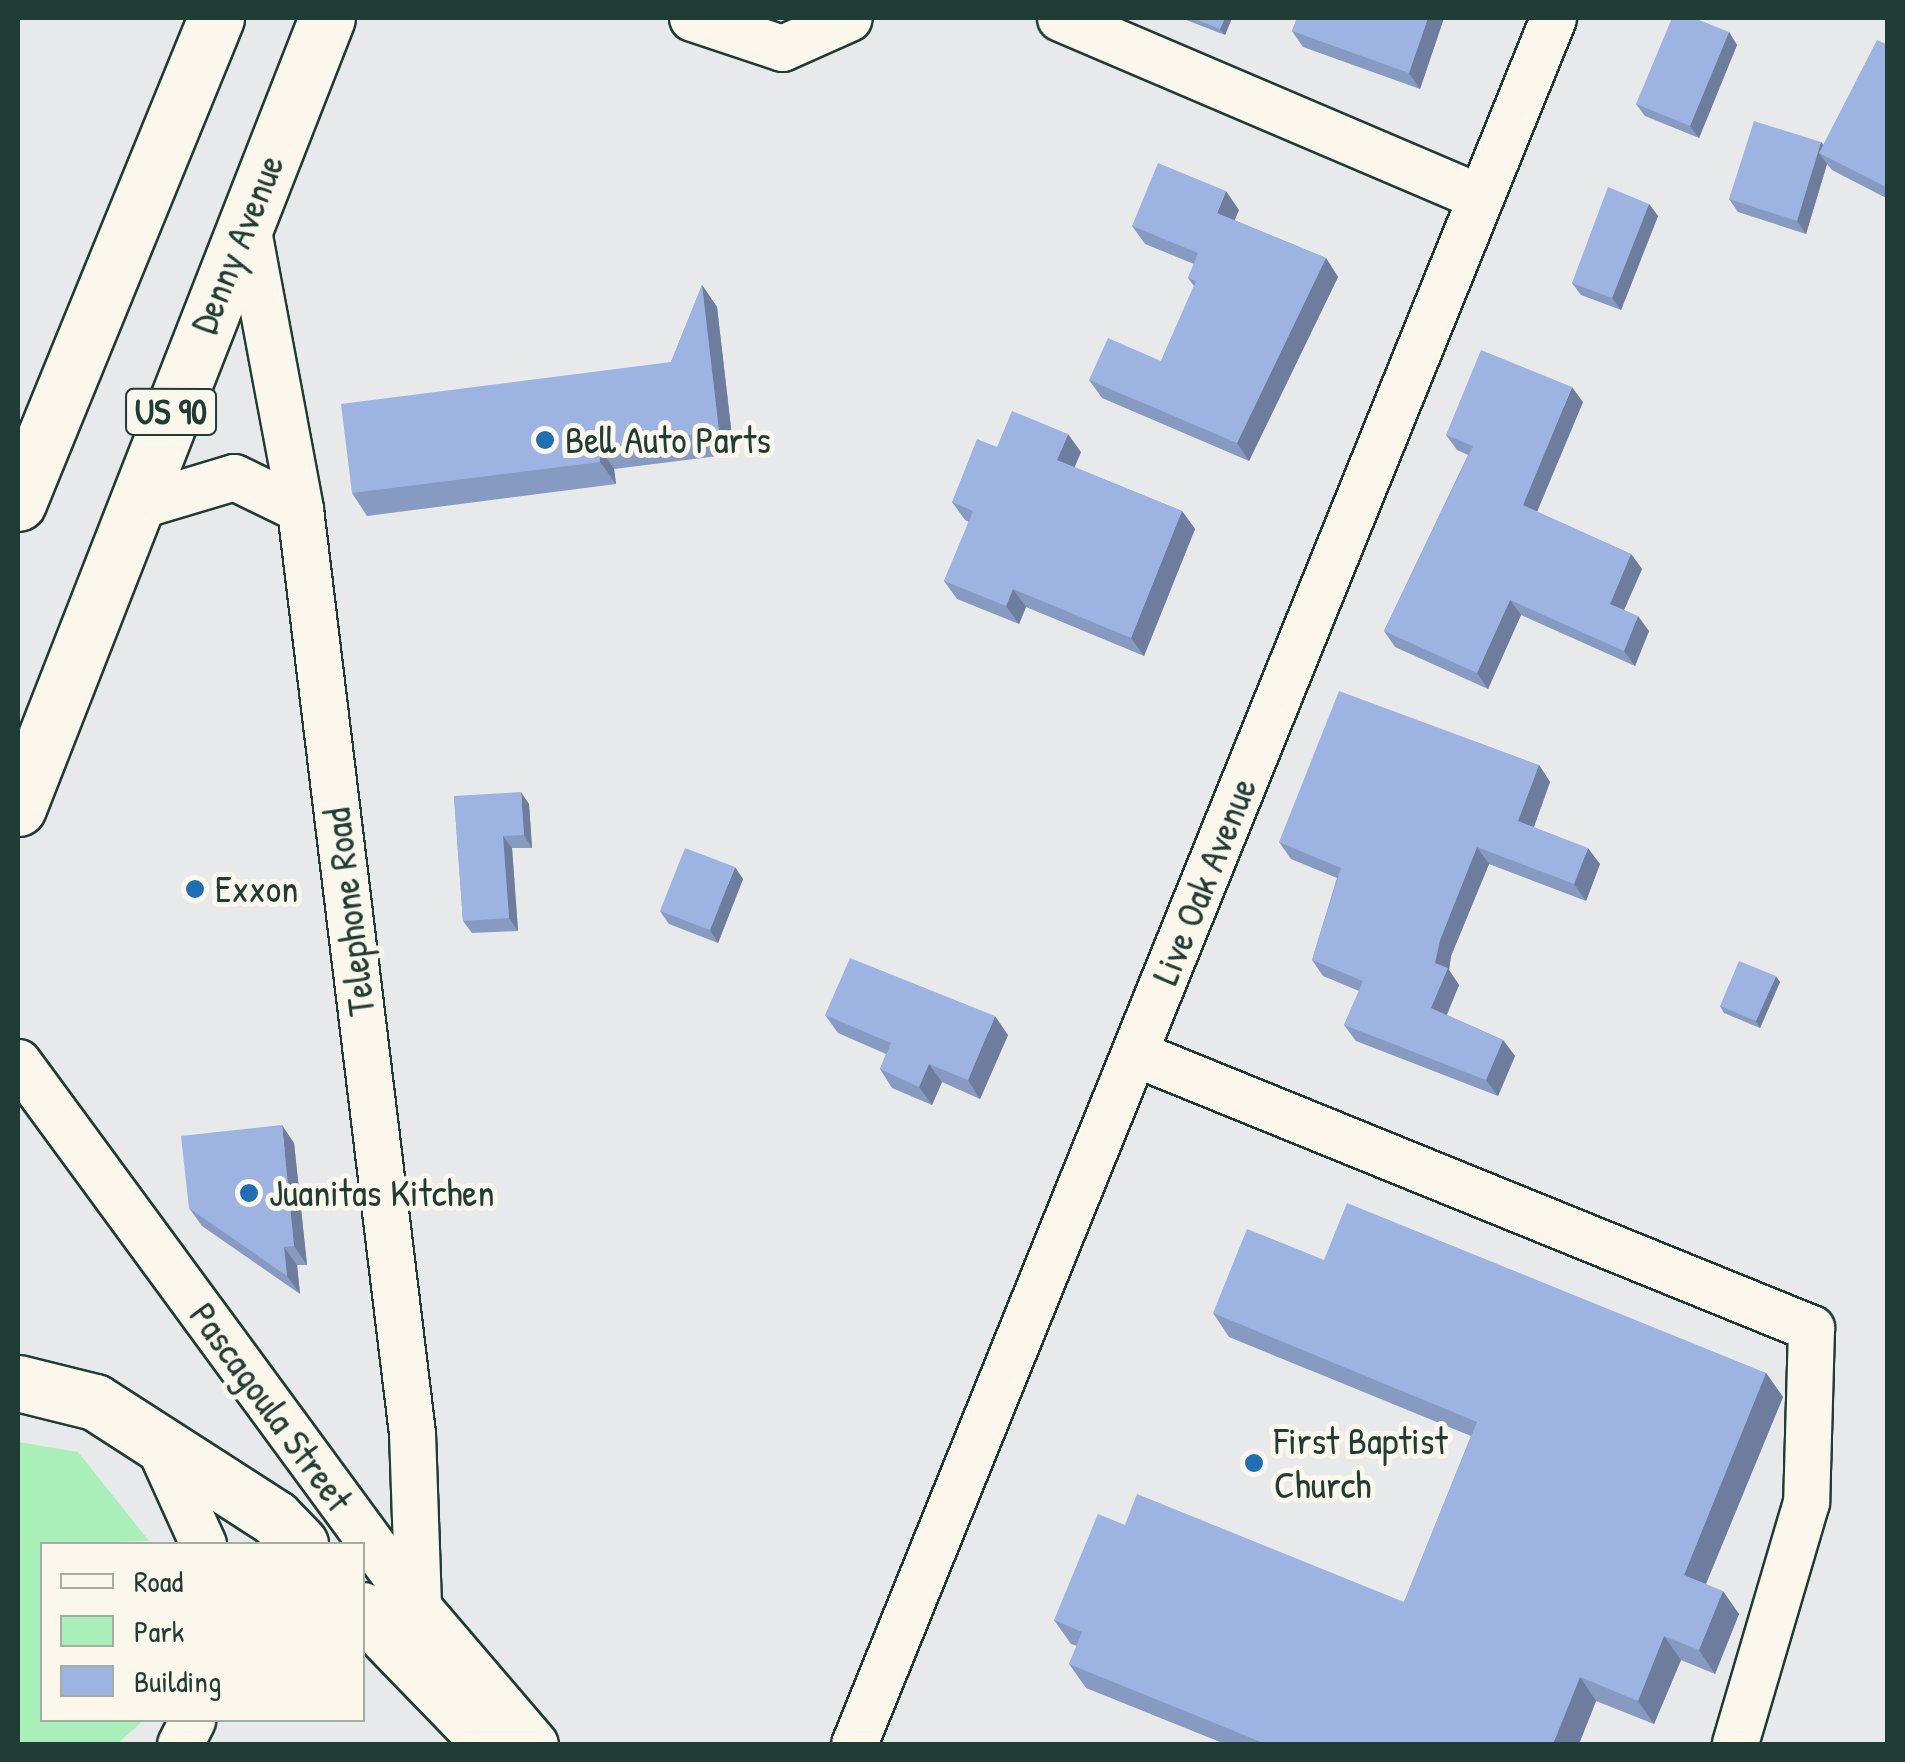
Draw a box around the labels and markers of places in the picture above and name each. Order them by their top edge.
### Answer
place label: Bell Auto Parts [565,417,771,463]
marker: Bell Auto Parts [534,429,556,451]
place label: Exxon [215,866,298,912]
marker: Exxon [184,878,206,900]
place label: Juanitas Kitchen [269,1170,495,1216]
marker: Juanitas Kitchen [238,1182,260,1204]
place label: First Baptist Church [1274,1418,1448,1508]
marker: First Baptist Church [1243,1452,1265,1474]

